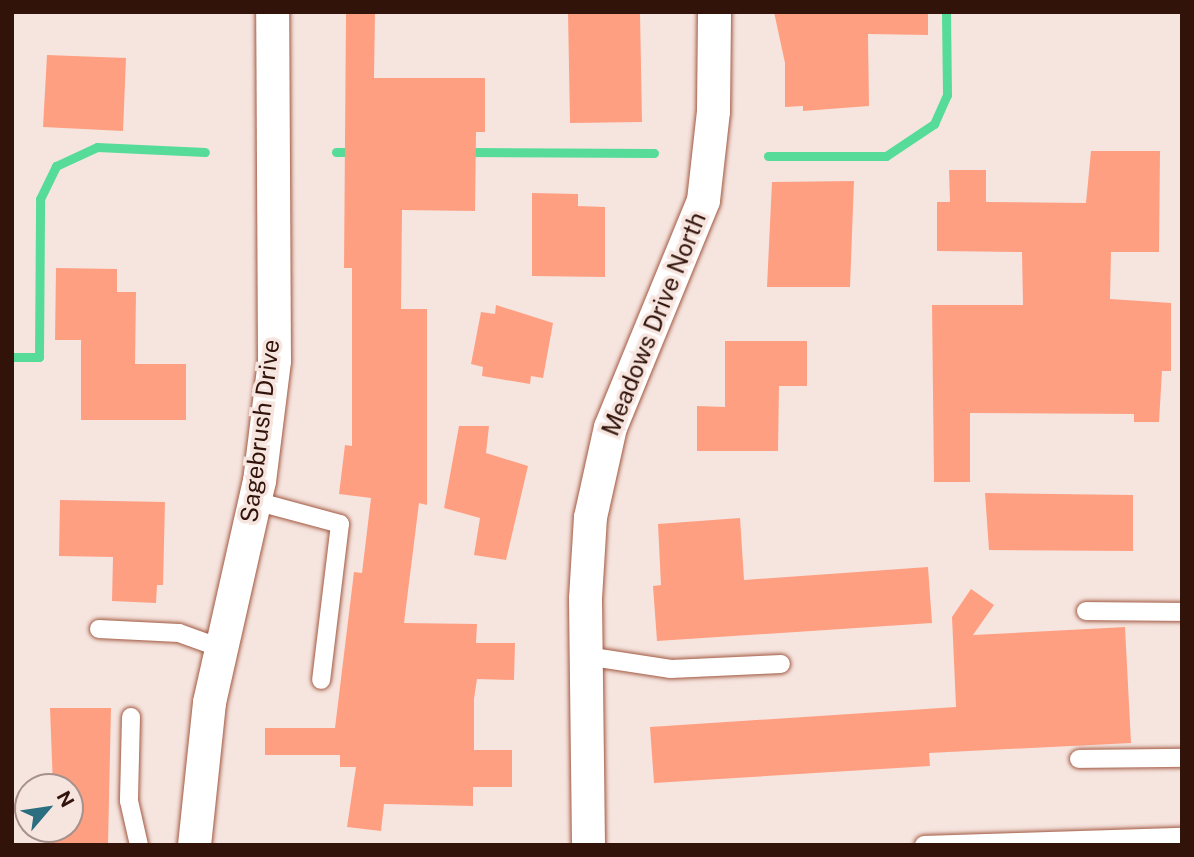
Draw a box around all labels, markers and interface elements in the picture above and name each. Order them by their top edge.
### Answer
street label: Meadows Drive North [596,208,712,440]
street label: Sagebrush Drive [234,338,286,524]
north arrow [14,773,84,843]
text: N [52,787,79,811]

